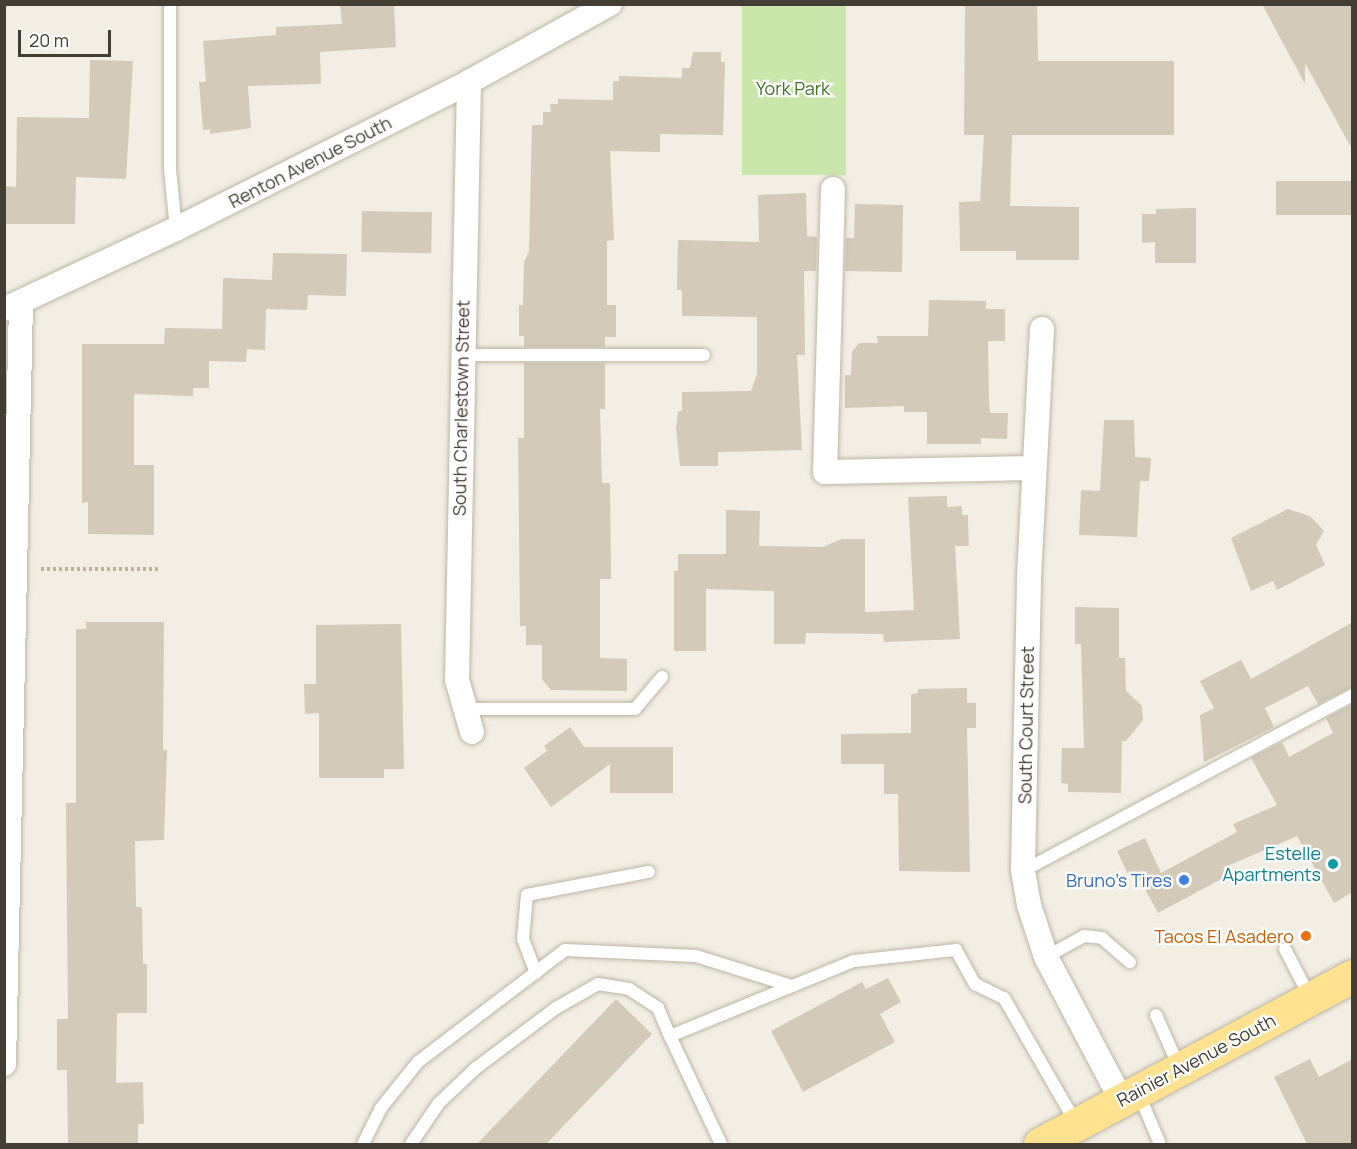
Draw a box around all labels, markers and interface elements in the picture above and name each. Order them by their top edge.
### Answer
scale bar [21,18,114,56]
text: 20 m [29,28,69,52]
park label: York Park [756,77,830,99]
street label: Renton Avenue South [225,112,395,212]
street label: South Charlestown Street [448,300,474,516]
street label: South Court Street [1014,646,1038,804]
place label: Estelle Apartments [1222,843,1321,886]
marker: Estelle Apartments [1326,857,1340,871]
place label: Bruno's Tires [1066,869,1172,891]
marker: Bruno's Tires [1177,873,1191,887]
place label: Tacos El Asadero [1154,925,1294,947]
marker: Tacos El Asadero [1299,929,1313,943]
street label: Rainier Avenue South [1113,1009,1279,1111]

